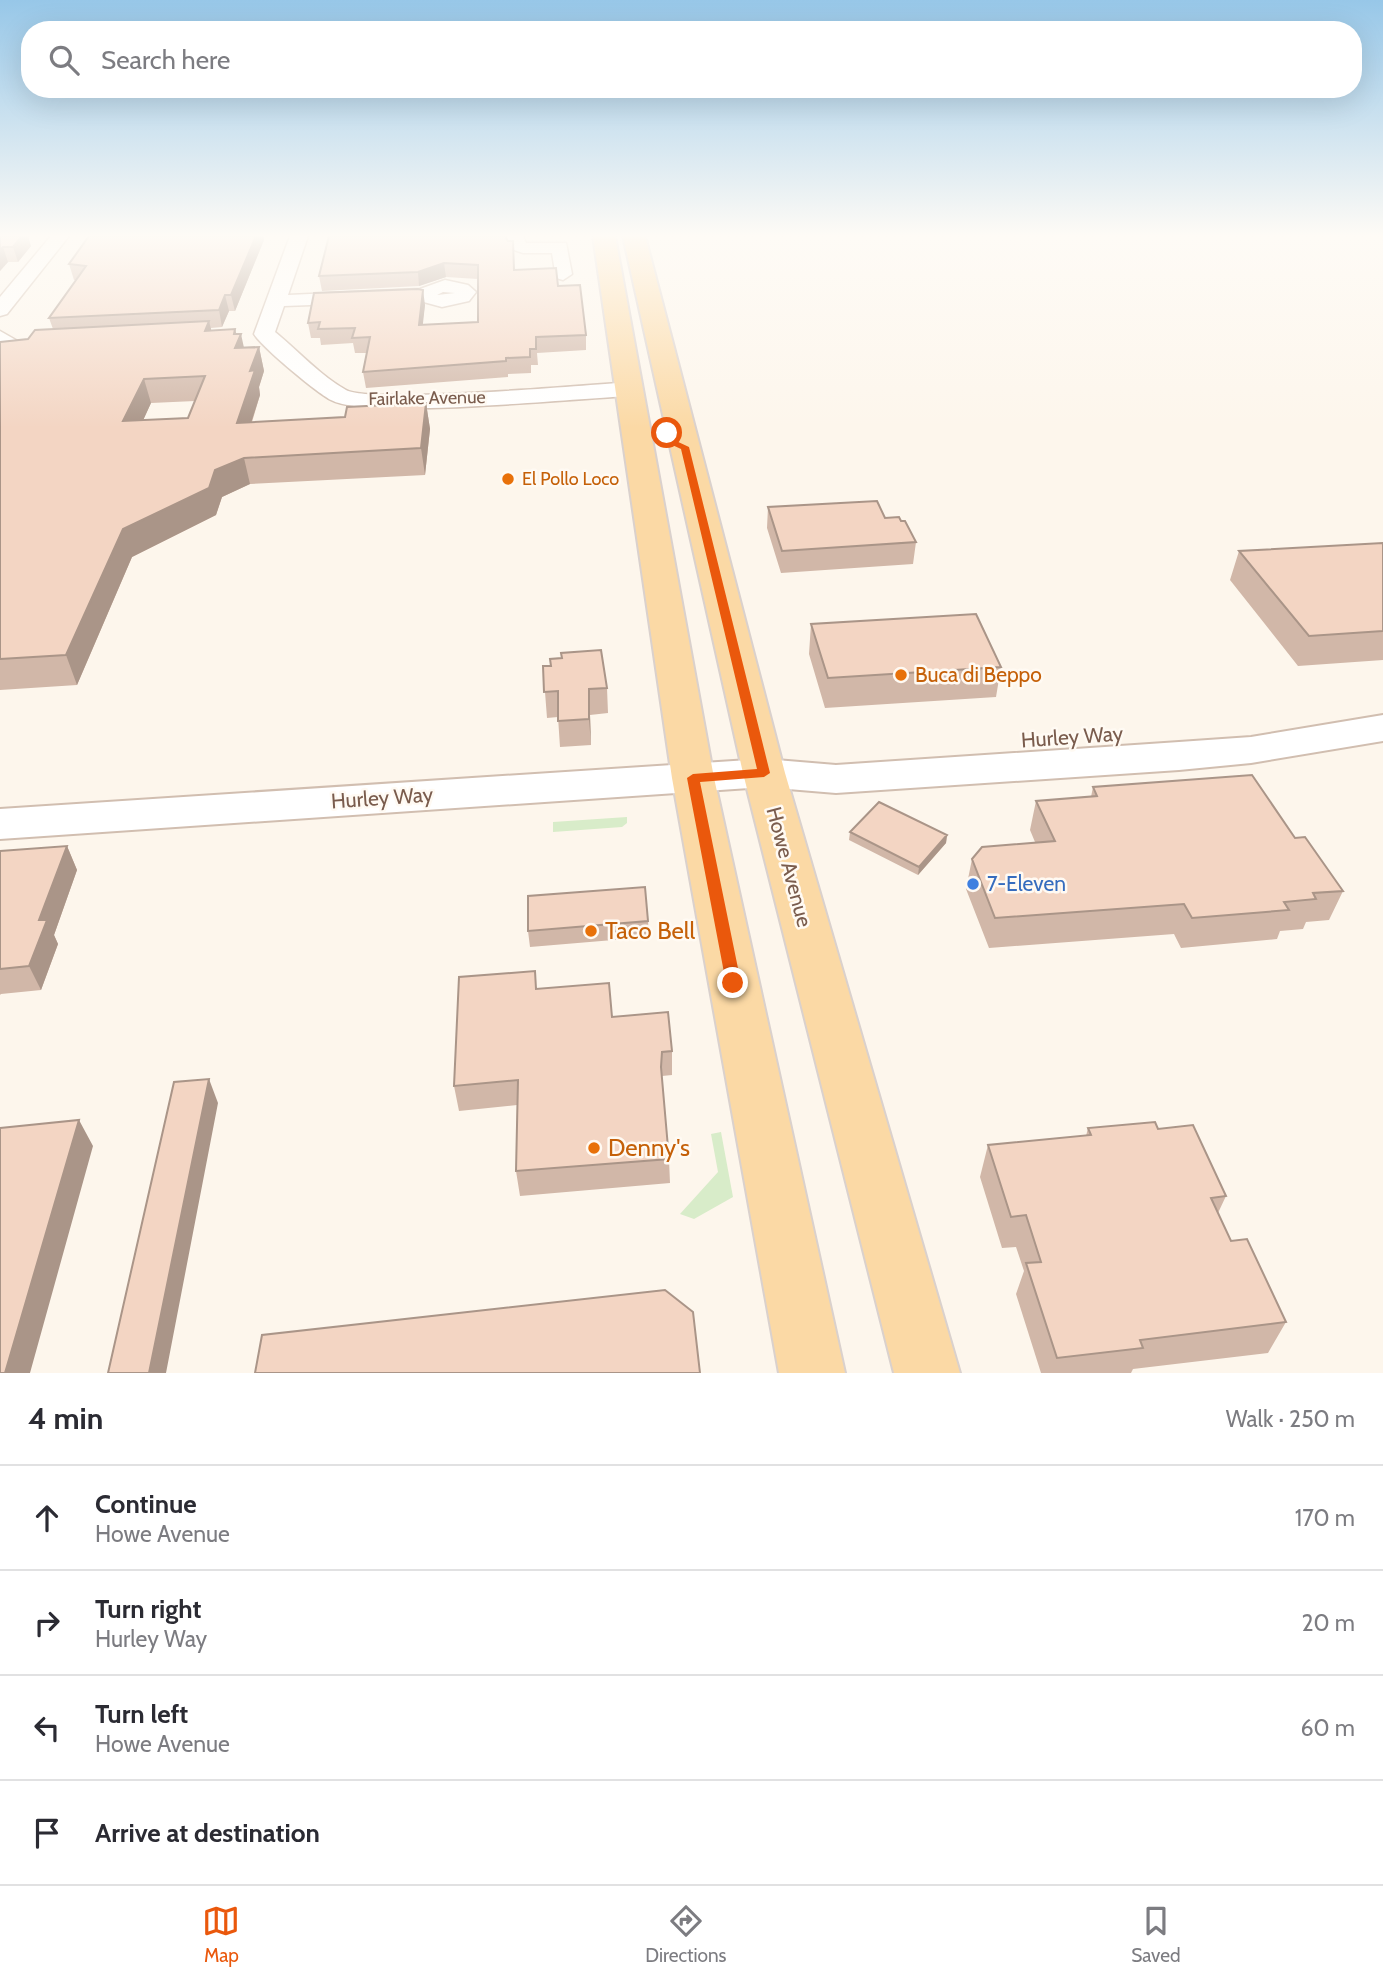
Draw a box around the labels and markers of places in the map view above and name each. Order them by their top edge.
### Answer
place label: El Pollo Loco [522,468,619,490]
marker: El Pollo Loco [500,471,516,487]
place label: Buca di Beppo [915,662,1042,687]
marker: Buca di Beppo [893,667,909,683]
place label: 7-Eleven [987,871,1066,896]
marker: 7-Eleven [965,876,981,892]
place label: Taco Bell [605,916,695,945]
marker: Taco Bell [583,923,599,939]
place label: Denny's [608,1133,690,1162]
marker: Denny's [586,1140,602,1156]

